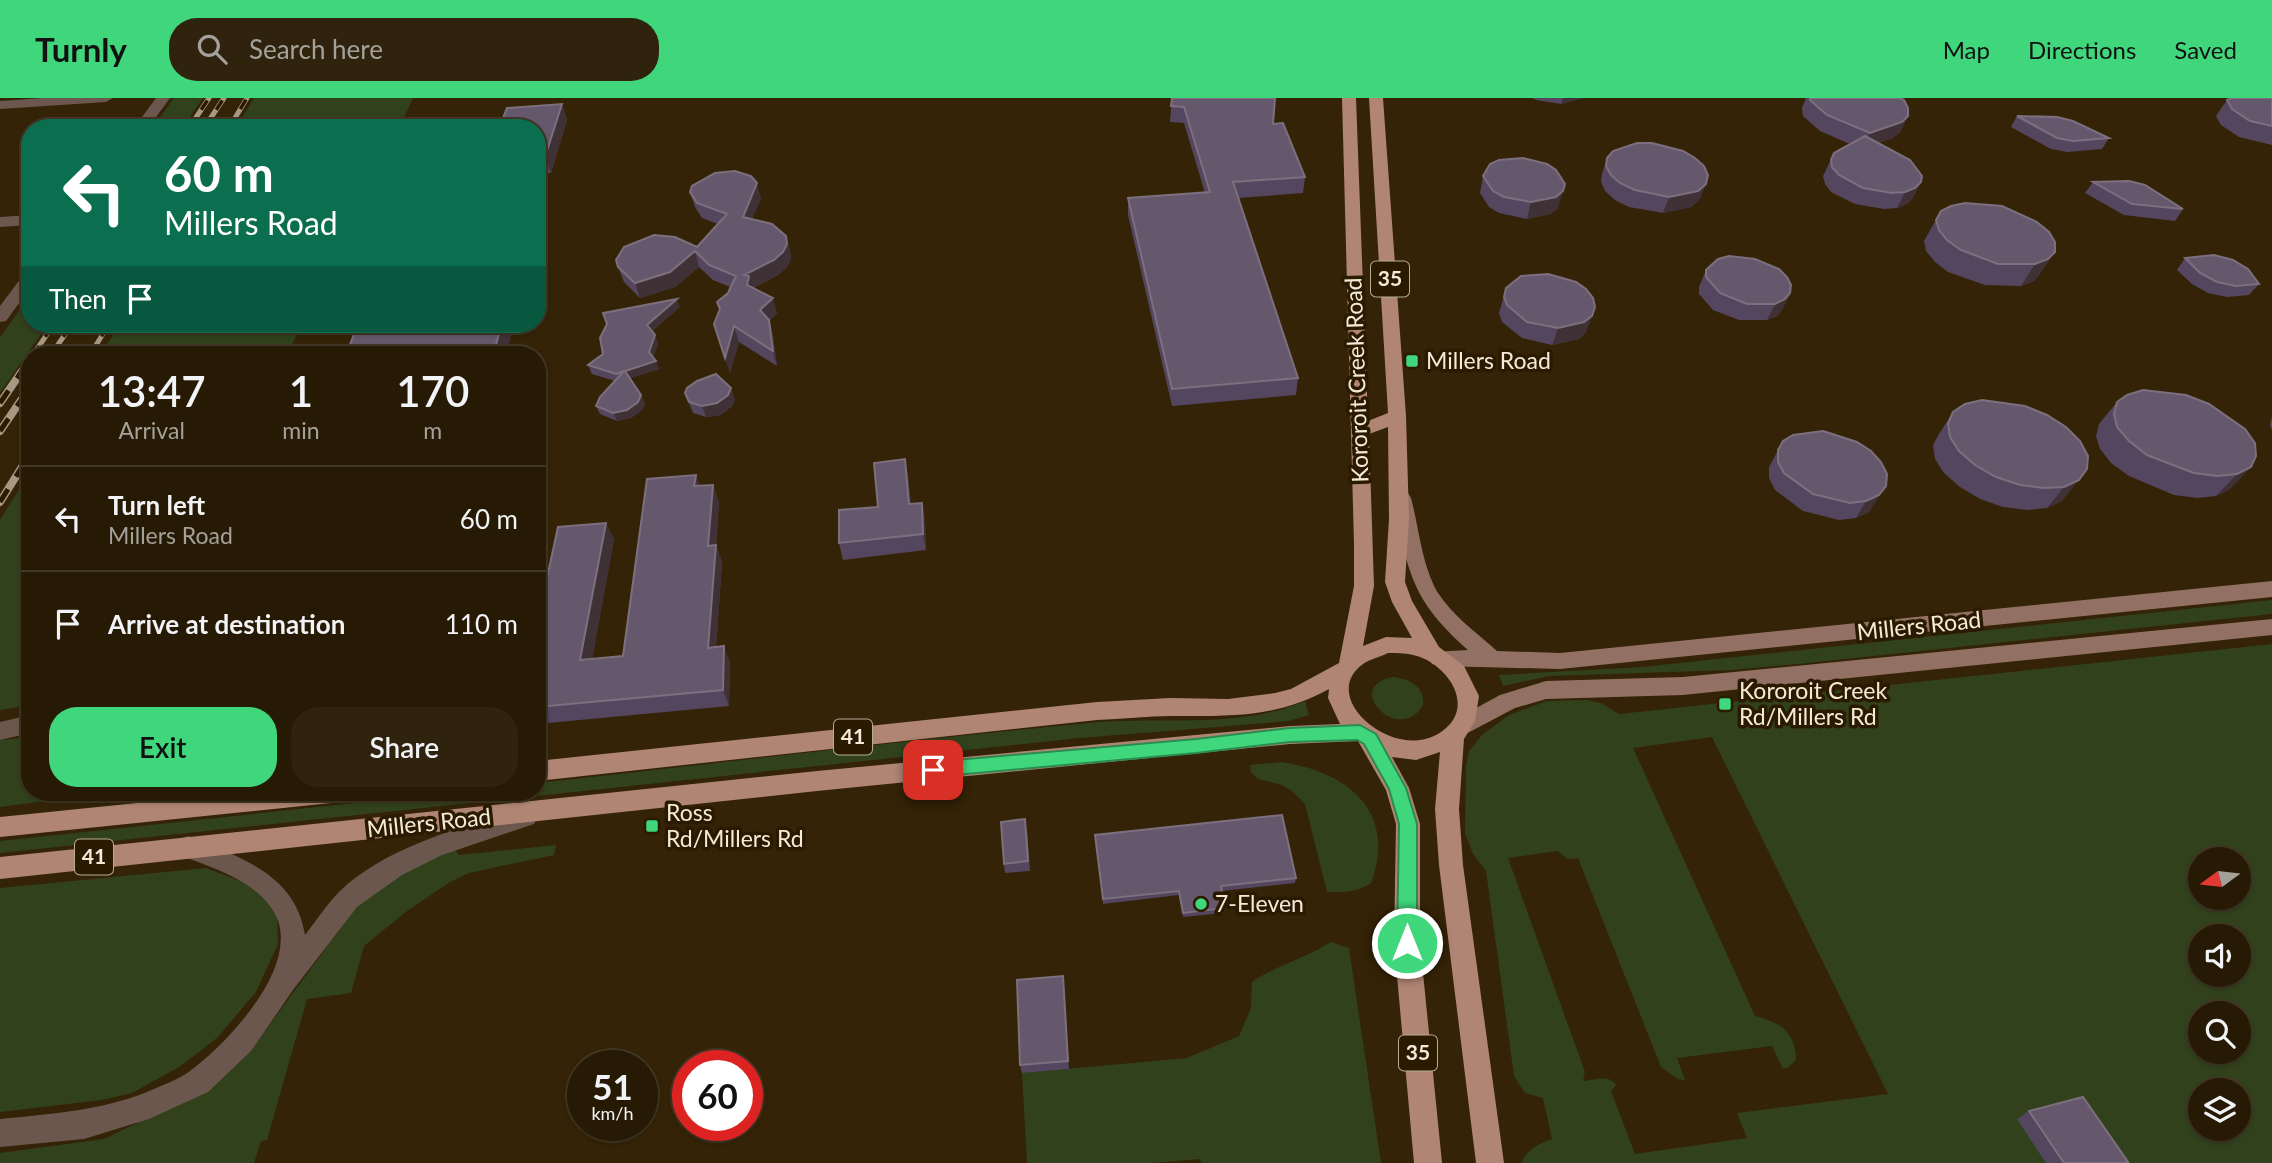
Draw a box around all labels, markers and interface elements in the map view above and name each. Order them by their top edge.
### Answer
search box [169,18,659,81]
text: Turnly [35,29,127,69]
icon: search [193,30,231,68]
text: Search here [249,33,383,65]
text: Map [1943,35,1990,64]
text: Directions [2028,35,2136,64]
text: Saved [2174,35,2237,64]
text: 60 m [164,144,274,202]
icon: left [49,147,140,238]
text: Millers Road [164,203,338,242]
road number: 35 [1371,262,1409,296]
street label: Kororoit Creek Road [1338,277,1374,483]
icon: arrive [121,280,159,318]
text: Then [49,283,107,315]
place label: Millers Road [1426,346,1551,374]
marker: Millers Road [1404,353,1420,369]
text: 13:47 [98,366,206,416]
text: 1 [289,366,313,416]
text: 170 [396,366,469,416]
text: Arrival [119,416,185,444]
text: min [282,416,320,444]
text: m [423,416,442,444]
text: Turn left [108,489,205,521]
icon: left [49,500,87,538]
text: 60 m [460,503,518,535]
text: Millers Road [108,521,233,549]
icon: arrive [49,605,87,643]
street label: Millers Road [1855,605,1982,645]
text: Arrive at destination [108,608,345,640]
text: 110 m [445,608,518,640]
place label: Kororoit Creek Rd/Millers Rd [1739,676,1887,730]
marker: Kororoit Creek Rd/Millers Rd [1717,696,1733,712]
button: Exit [49,707,277,787]
button: Share [291,707,518,787]
road number: 41 [834,720,872,754]
pin [903,740,963,800]
icon: arrive [914,751,952,789]
place label: Ross Rd/Millers Rd [666,798,804,852]
street label: Millers Road [365,802,492,842]
marker: Ross Rd/Millers Rd [644,818,660,834]
road number: 41 [75,840,113,874]
north arrow [2188,847,2250,910]
map controls [2188,847,2251,1141]
place label: 7-Eleven [1215,889,1304,917]
marker: 7-Eleven [1193,896,1209,912]
position arrow [1370,906,1444,980]
button: sound [2188,924,2251,987]
button: search [2188,1001,2251,1064]
road number: 35 [1399,1035,1437,1070]
speed limit sign: 60 [672,1050,763,1141]
text: 51 [592,1065,633,1107]
button: layers [2188,1078,2251,1141]
text: km/h [591,1102,634,1124]

